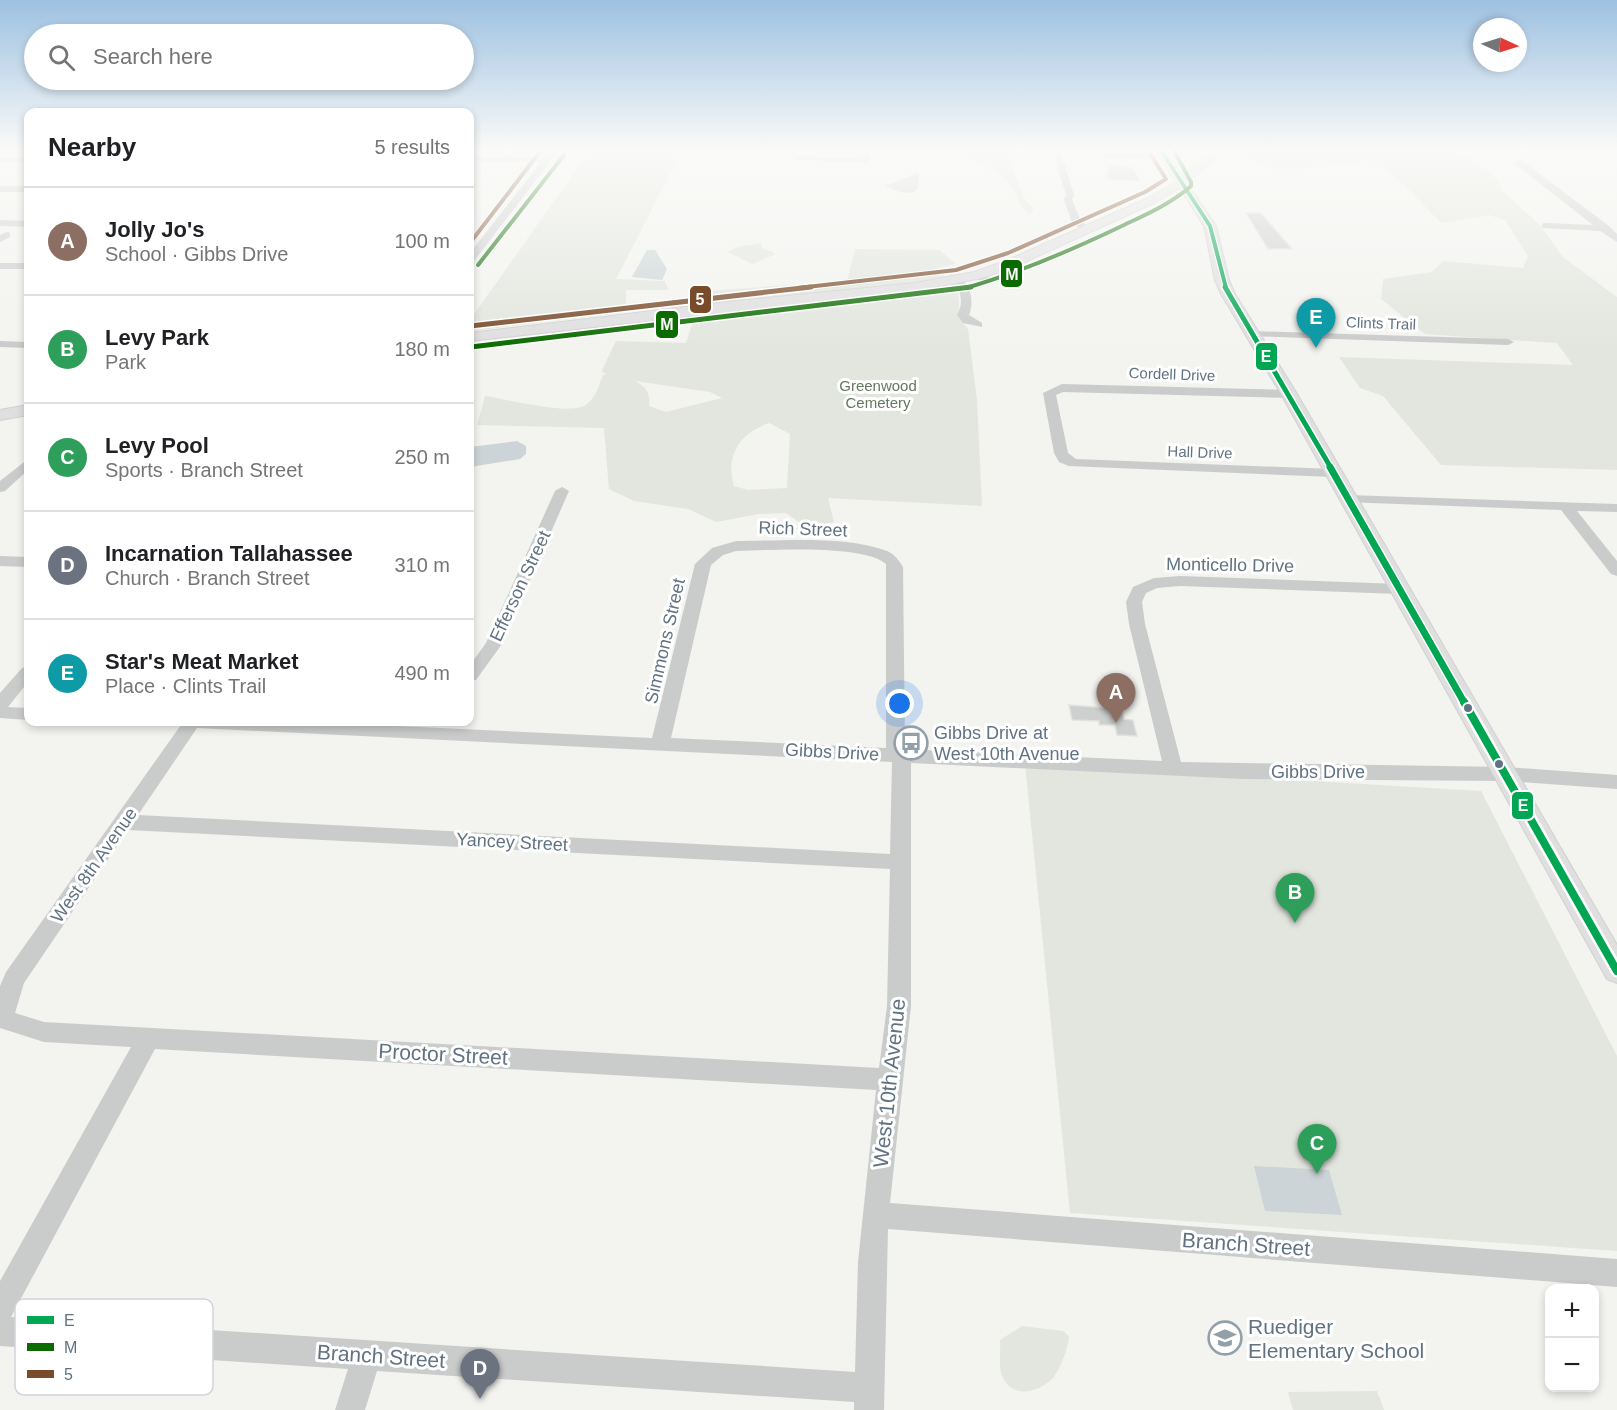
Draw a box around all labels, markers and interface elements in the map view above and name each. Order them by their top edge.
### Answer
north arrow [1473,18,1527,72]
search box [24,24,474,90]
icon: search [45,41,78,74]
text: Search here [93,44,213,69]
text: Nearby [48,132,136,162]
text: 5 results [374,136,450,158]
text: Jolly Jo's [105,217,204,242]
text: A [60,230,75,252]
text: 100 m [394,230,450,252]
text: School · Gibbs Drive [105,243,288,265]
line badge: M [1000,259,1023,288]
text: M [1005,266,1019,283]
line badge: 5 [689,285,712,314]
text: 5 [696,291,705,308]
pin: E [1296,298,1336,348]
line badge: M [655,310,679,339]
street label: Clints Trail [1346,313,1416,333]
text: M [660,316,674,333]
text: Levy Park [105,325,209,350]
text: B [60,338,75,360]
text: 180 m [394,338,450,360]
line badge: E [1255,342,1278,371]
text: E [1261,348,1272,365]
text: Park [105,351,146,373]
street label: Cordell Drive [1128,364,1216,384]
park label: Greenwood Cemetery [839,377,917,411]
text: Levy Pool [105,433,209,458]
street label: Hall Drive [1167,442,1233,462]
text: C [60,446,75,468]
text: 250 m [394,446,450,468]
text: Sports · Branch Street [105,459,303,481]
street label: Rich Street [758,517,848,541]
street label: Efferson Street [486,528,554,644]
text: Incarnation Tallahassee [105,541,353,566]
text: D [60,554,75,576]
text: 310 m [394,554,450,576]
street label: Monticello Drive [1166,554,1294,576]
text: Church · Branch Street [105,567,310,589]
street label: Simmons Street [641,576,689,706]
text: Star's Meat Market [105,649,299,674]
text: E [61,662,74,684]
text: 490 m [394,662,450,684]
pin: A [1096,674,1136,723]
text: Place · Clints Trail [105,675,266,697]
your location [885,689,914,718]
unlabelled marker [1462,702,1474,714]
place label: Gibbs Drive at West 10th Avenue [934,723,1079,764]
bus stop icon: Gibbs Drive at West 10th Avenue [893,725,929,761]
street label: Gibbs Drive [785,740,879,764]
unlabelled marker [1493,758,1505,770]
street label: Gibbs Drive [1271,762,1365,782]
line badge: E [1511,791,1534,820]
text: E [1518,797,1529,814]
street label: West 8th Avenue [47,804,141,926]
street label: Yancey Street [456,829,568,855]
pin: B [1276,874,1314,923]
street label: West 10th Avenue [869,997,909,1169]
street label: Proctor Street [378,1039,508,1069]
pin: C [1298,1124,1336,1174]
street label: Branch Street [1181,1228,1311,1260]
map controls [1545,1284,1599,1392]
button: + [1545,1284,1599,1338]
legend [15,1299,213,1395]
text: E [64,1312,75,1329]
place label: Ruediger Elementary School [1248,1315,1424,1362]
school or university icon: Ruediger Elementary School [1207,1320,1243,1356]
button: − [1545,1338,1599,1392]
text: M [64,1339,77,1356]
street label: Branch Street [316,1340,446,1372]
pin: D [460,1350,500,1399]
text: 5 [64,1366,73,1383]

